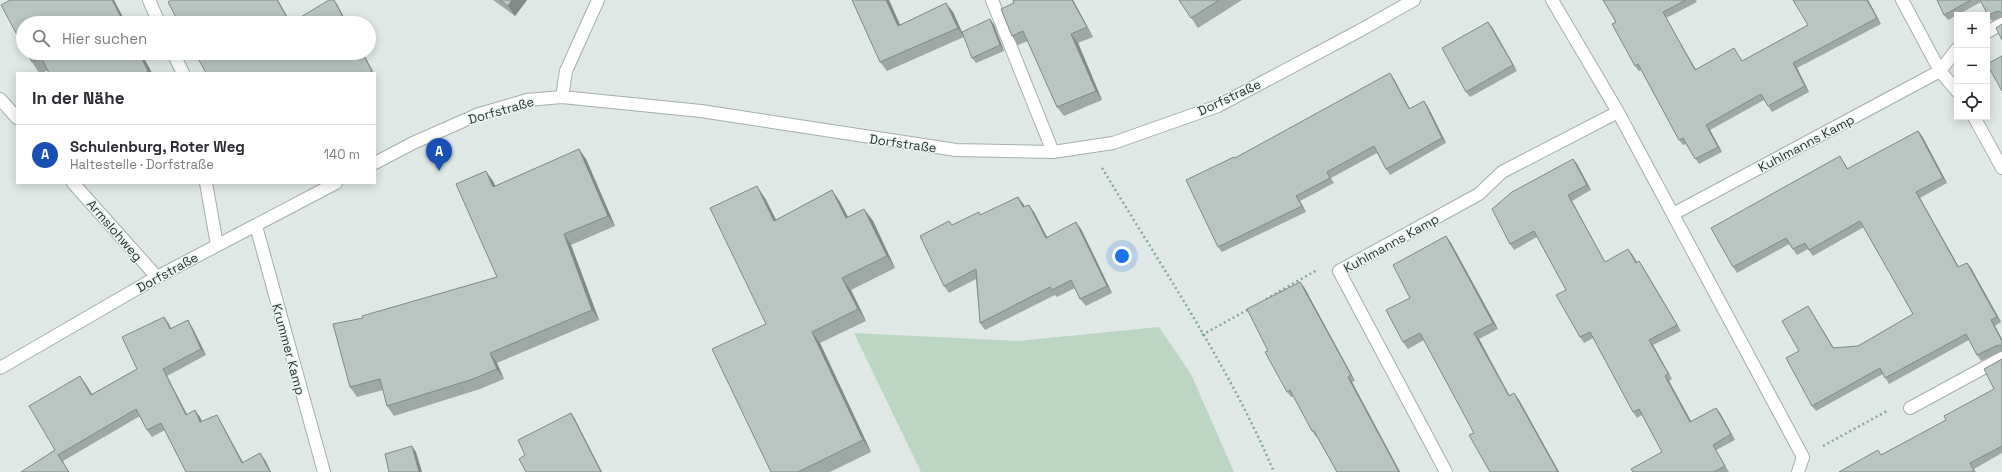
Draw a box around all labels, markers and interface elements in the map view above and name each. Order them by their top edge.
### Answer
map controls [1954,12,1990,120]
button: + [1954,12,1990,48]
search box [16,16,376,60]
icon: search [30,27,52,49]
text: Hier suchen [62,29,147,48]
button: − [1954,48,1990,84]
street label: Dorfstraße [1195,75,1264,120]
button: locate [1954,84,1990,120]
text: In der Nähe [32,87,124,109]
street label: Dorfstraße [466,93,536,128]
street label: Kuhlmanns Kamp [1755,111,1857,176]
street label: Dorfstraße [868,130,938,157]
text: Schulenburg, Roter Weg [70,137,245,156]
pin: A [426,138,452,171]
text: A [41,146,49,163]
text: 140 m [324,146,360,163]
text: Haltestelle · Dorfstraße [70,156,214,173]
street label: Armslohweg [83,196,146,265]
street label: Kuhlmanns Kamp [1340,210,1442,277]
your location [1112,246,1132,266]
street label: Dorfstraße [133,249,201,296]
street label: Krummer Kamp [268,302,309,397]

